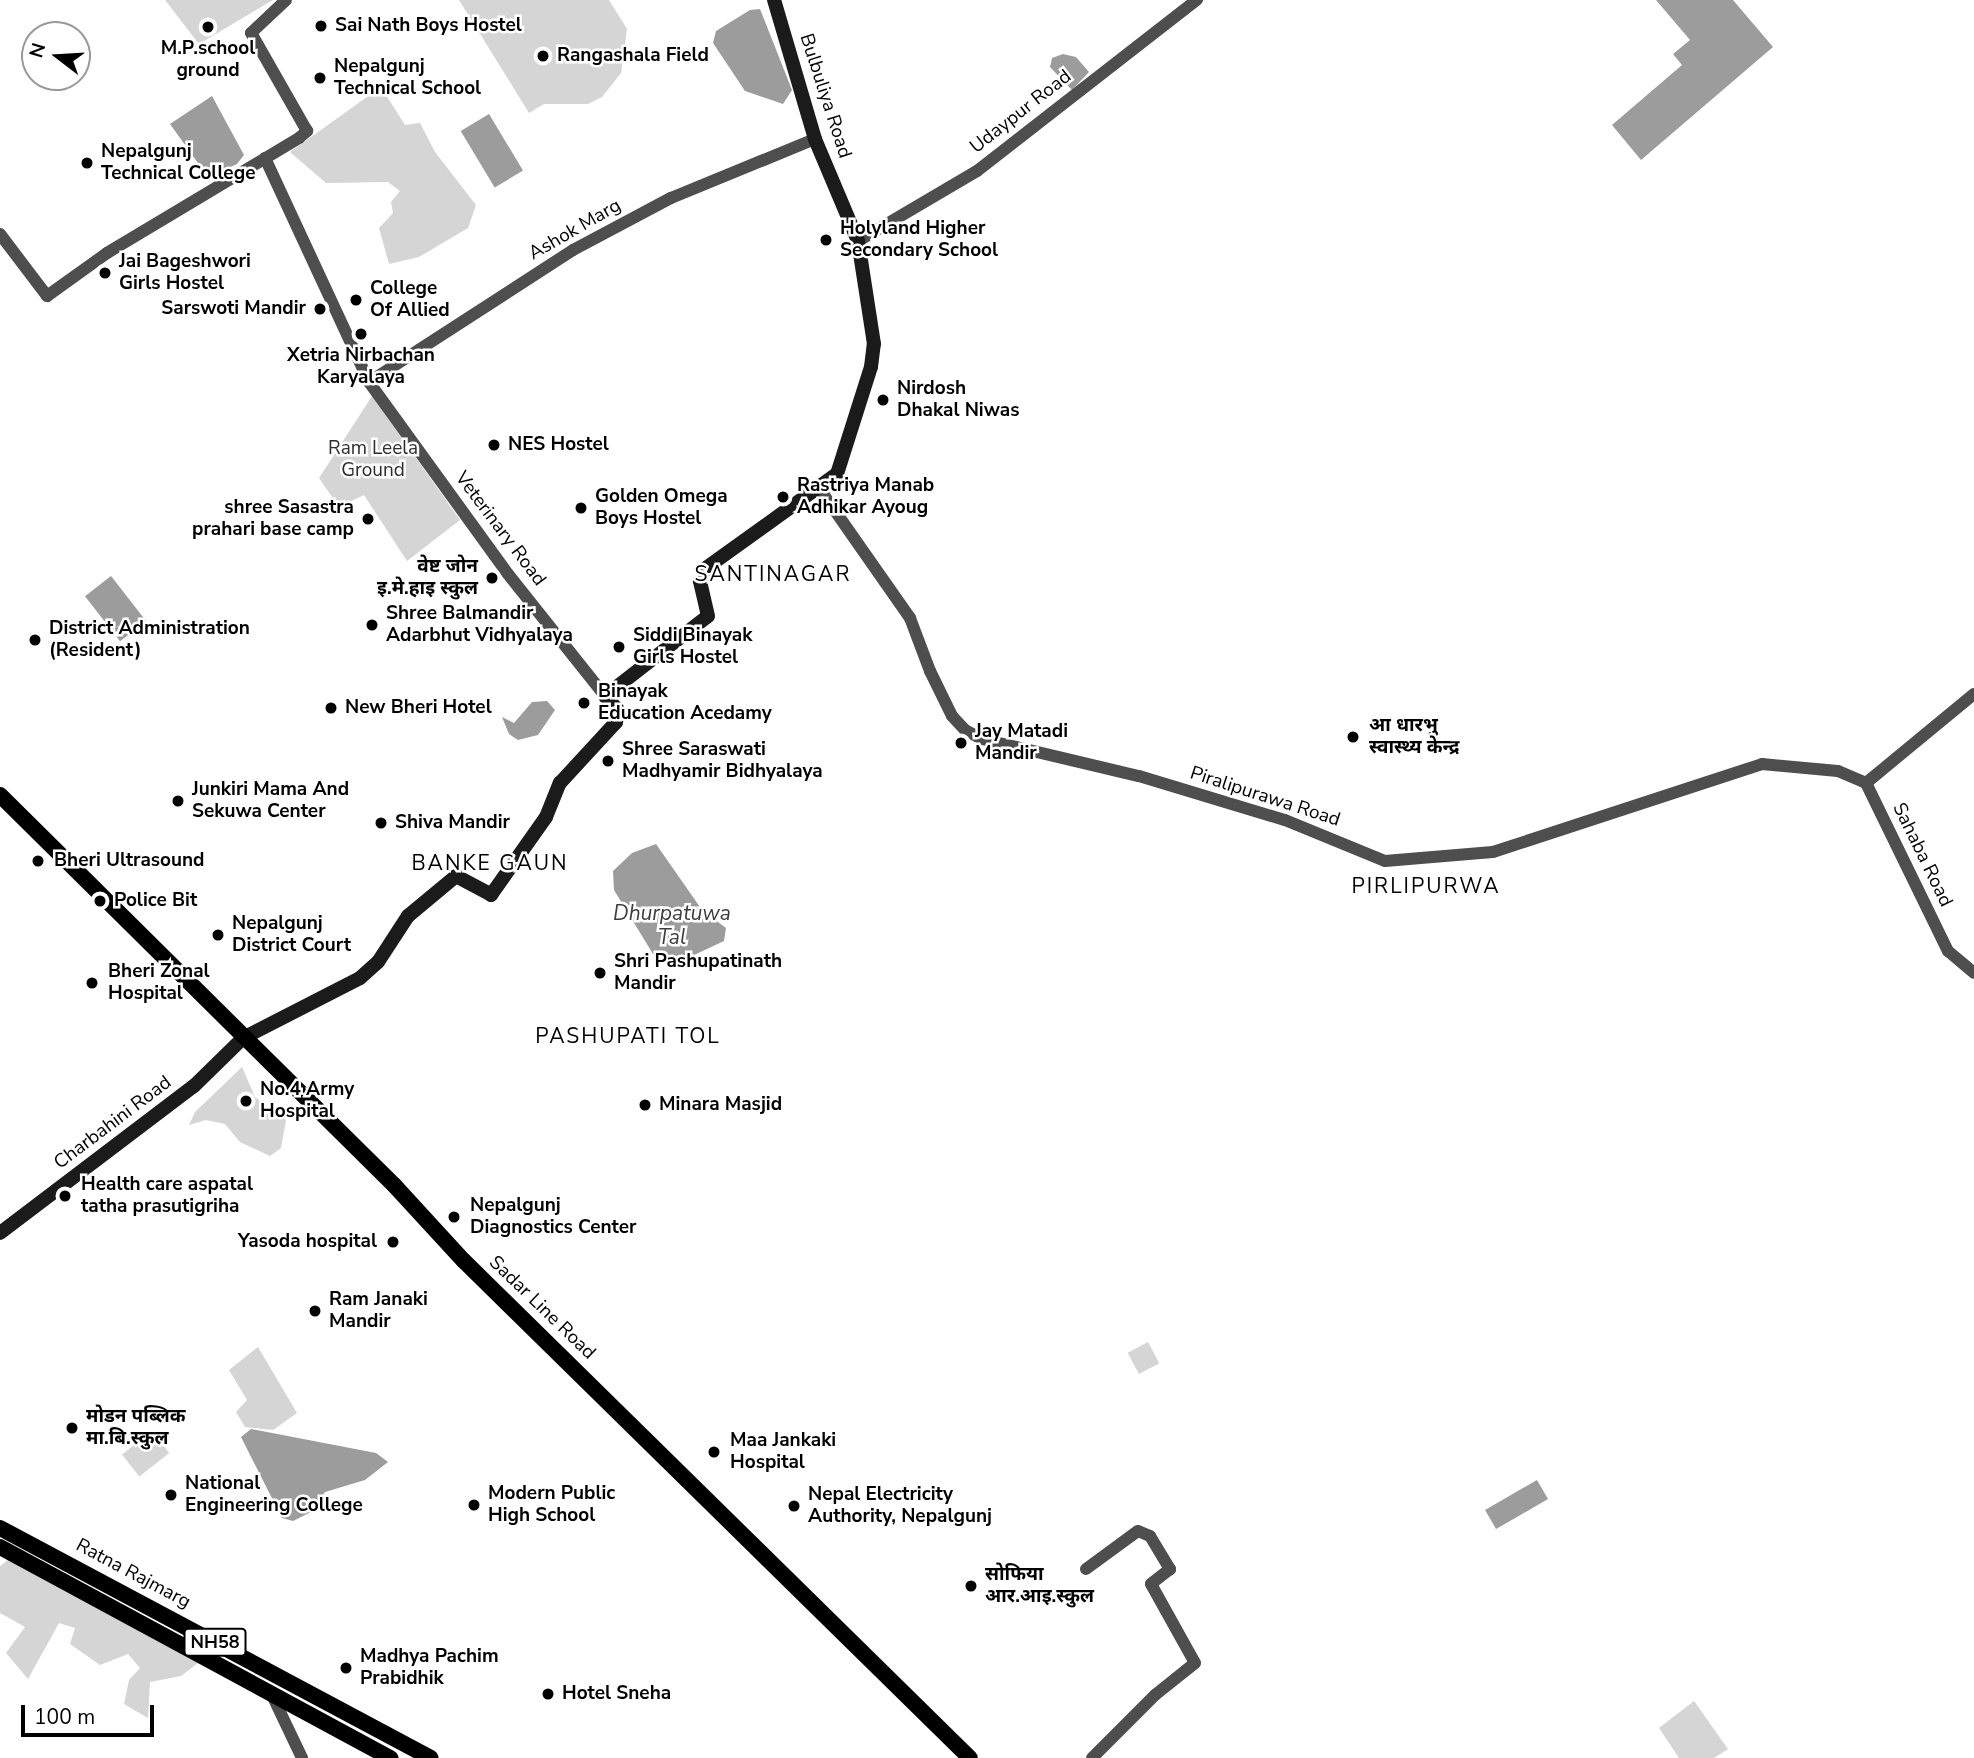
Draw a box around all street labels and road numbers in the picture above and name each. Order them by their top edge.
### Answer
street label: Bulbuliya Road [794,31,856,161]
street label: Udaypur Road [966,65,1076,159]
street label: Ashok Marg [525,194,625,266]
street label: Veterinary Road [450,467,550,591]
street label: Piralipurawa Road [1187,762,1343,832]
street label: Sahaba Road [1887,799,1957,911]
street label: Charbahini Road [50,1071,176,1175]
street label: Sadar Line Road [484,1251,600,1365]
street label: Ratna Rajmarg [72,1534,194,1614]
road number: NH58 [184,1628,246,1657]

